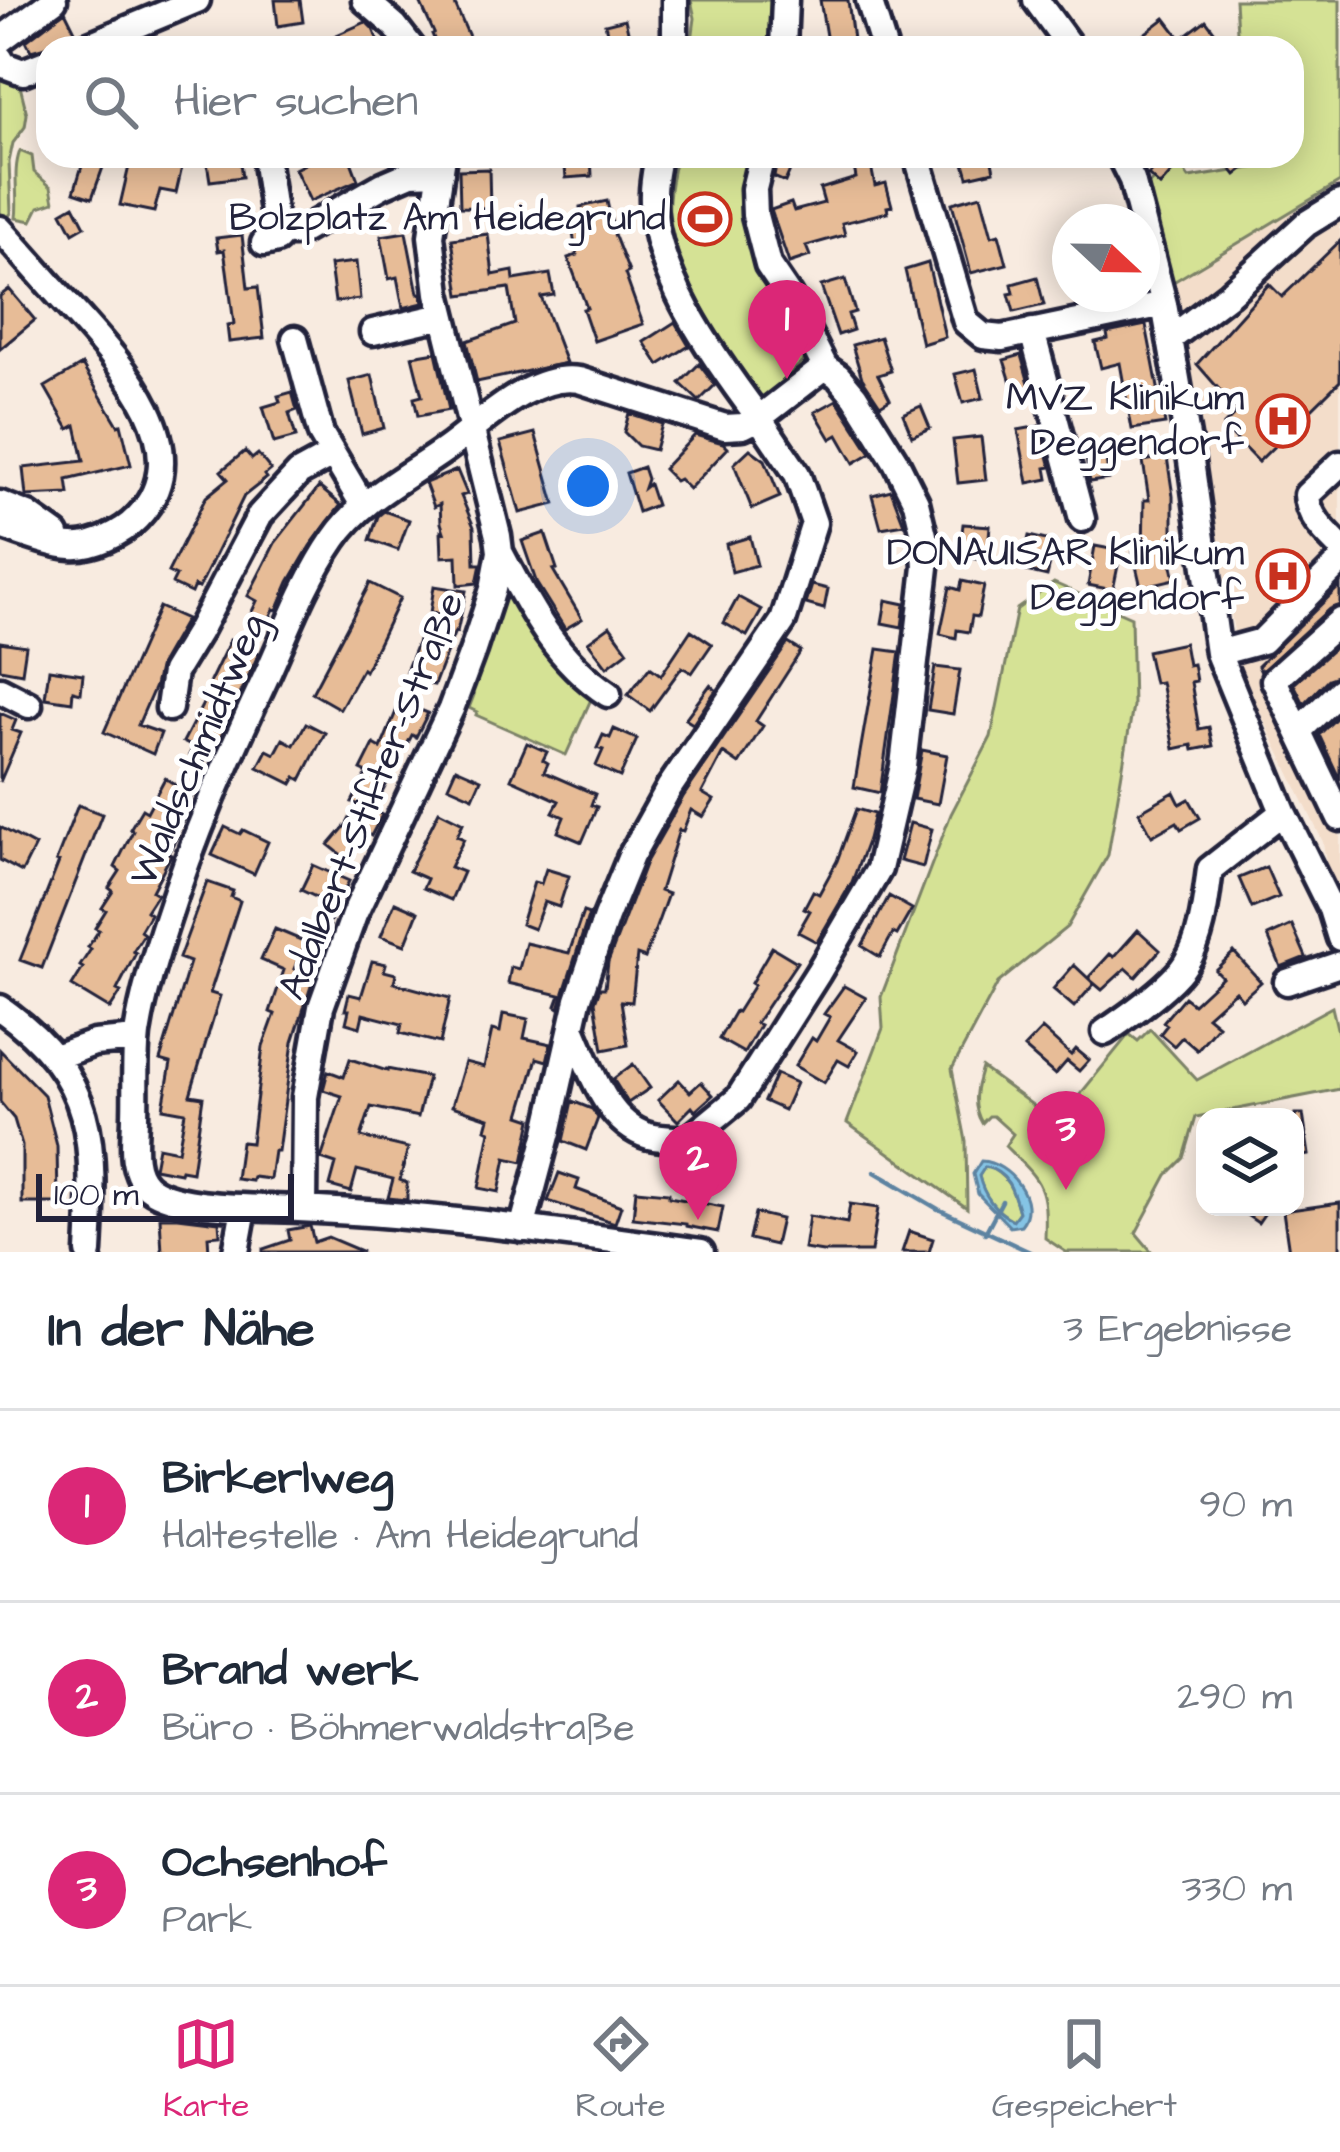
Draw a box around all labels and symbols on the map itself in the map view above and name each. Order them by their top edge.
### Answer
sports icon: Bolzplatz Am Heidegrund [677,191,733,247]
place label: Bolzplatz Am Heidegrund [229,192,666,246]
north arrow [1052,204,1160,312]
pin: 1 [748,280,826,379]
place label: MVZ Klinikum Deggendorf [1006,372,1245,471]
hospital icon: MVZ Klinikum Deggendorf [1255,393,1311,449]
your location [558,456,618,516]
place label: DONAUISAR Klinikum Deggendorf [887,527,1245,626]
hospital icon: DONAUISAR Klinikum Deggendorf [1255,548,1311,604]
street label: Adalbert-Stifter-Straße [266,584,478,1008]
street label: Waldschmidtweg [117,606,281,894]
pin: 3 [1027,1091,1105,1190]
pin: 2 [659,1121,737,1220]
scale bar [36,1168,294,1221]

